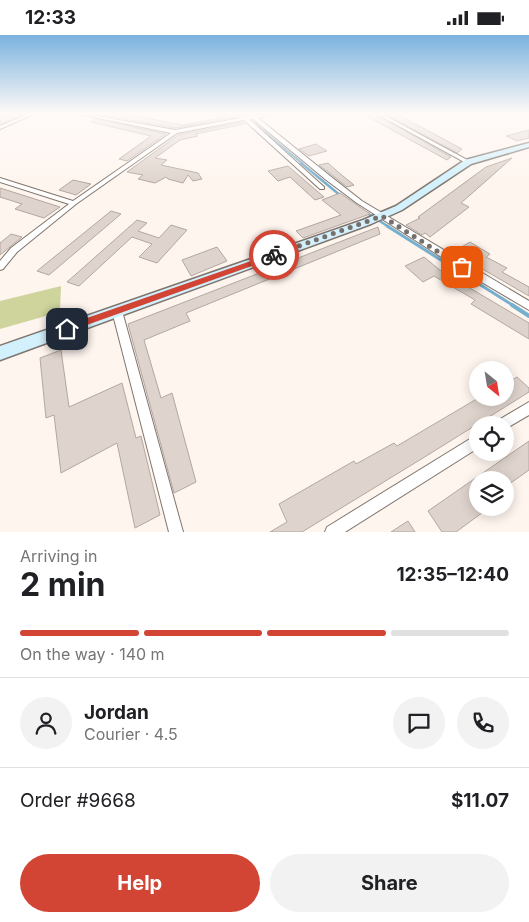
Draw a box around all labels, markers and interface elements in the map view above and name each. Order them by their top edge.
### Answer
text: 12:33 [25,6,76,29]
courier [249,230,299,280]
icon: bike [260,241,288,269]
pin [441,246,483,288]
icon: bag [448,253,476,281]
pin [46,308,88,350]
icon: home [53,315,81,343]
north arrow [469,361,514,406]
map controls [469,361,514,516]
button: locate [469,416,514,461]
button: layers [469,471,514,516]
text: Arriving in [20,546,97,566]
text: 12:35–12:40 [396,563,509,586]
text: 2 min [20,565,106,604]
text: On the way · 140 m [20,644,165,664]
button: person [20,697,72,749]
button: chat [393,697,445,749]
button: phone [457,697,509,749]
text: Jordan [84,701,149,724]
text: Courier · 4.5 [84,724,178,744]
text: Order #9668 [20,789,136,812]
text: $11.07 [451,789,509,812]
button: Help [20,854,260,912]
button: Share [270,854,509,912]

